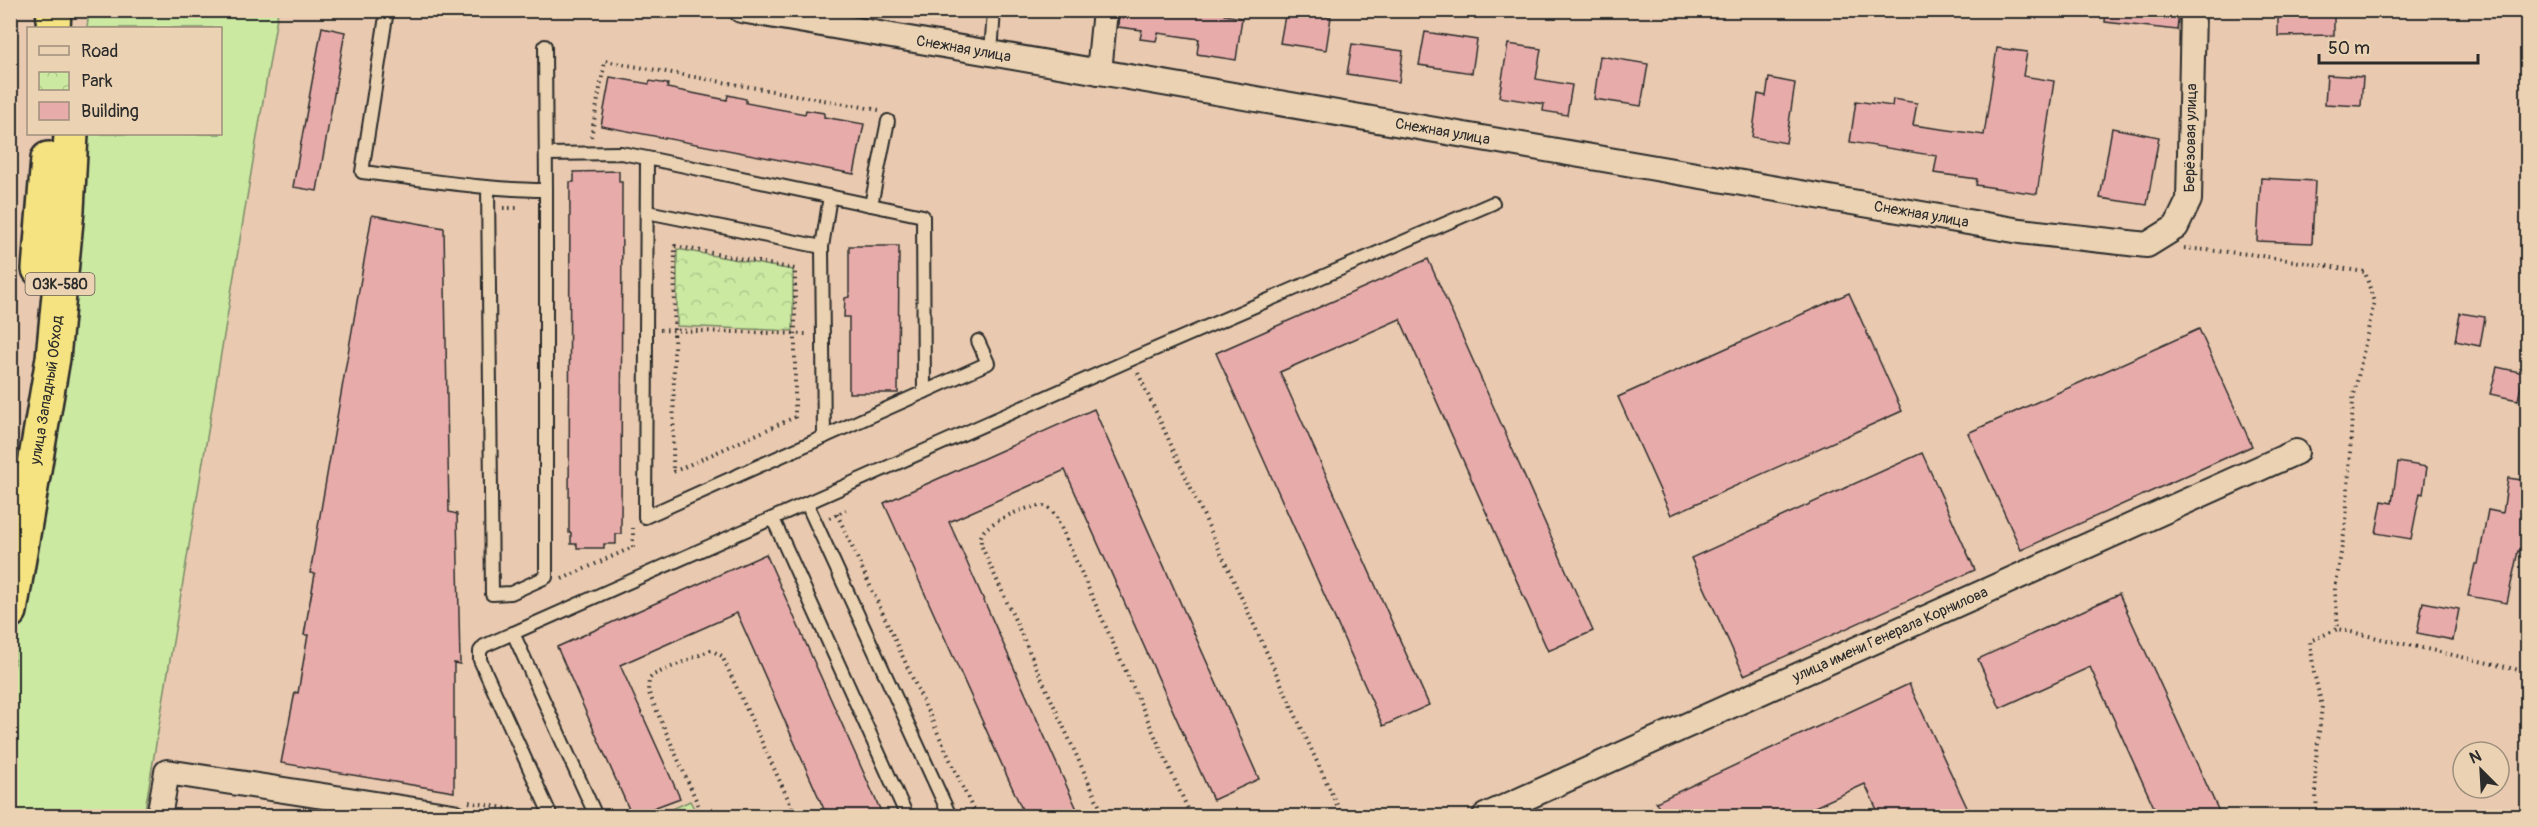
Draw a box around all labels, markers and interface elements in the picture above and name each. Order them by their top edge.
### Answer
legend [27,27,222,135]
scale bar [2319,27,2478,65]
street label: Снежная улица [915,31,1013,67]
text: 50 m [2328,37,2370,60]
text: Road [81,40,118,63]
text: Park [81,70,113,93]
street label: Берёзовая улица [2180,83,2201,193]
text: Building [81,100,139,123]
street label: Снежная улица [1394,114,1491,149]
street label: Снежная улица [1873,197,1970,232]
road number: 03К-580 [26,273,94,295]
street label: улица Западный Обход [26,315,67,467]
street label: улица имени Генерала Корнилова [1789,583,1991,687]
north arrow [2451,740,2511,800]
text: N [2466,746,2484,769]

